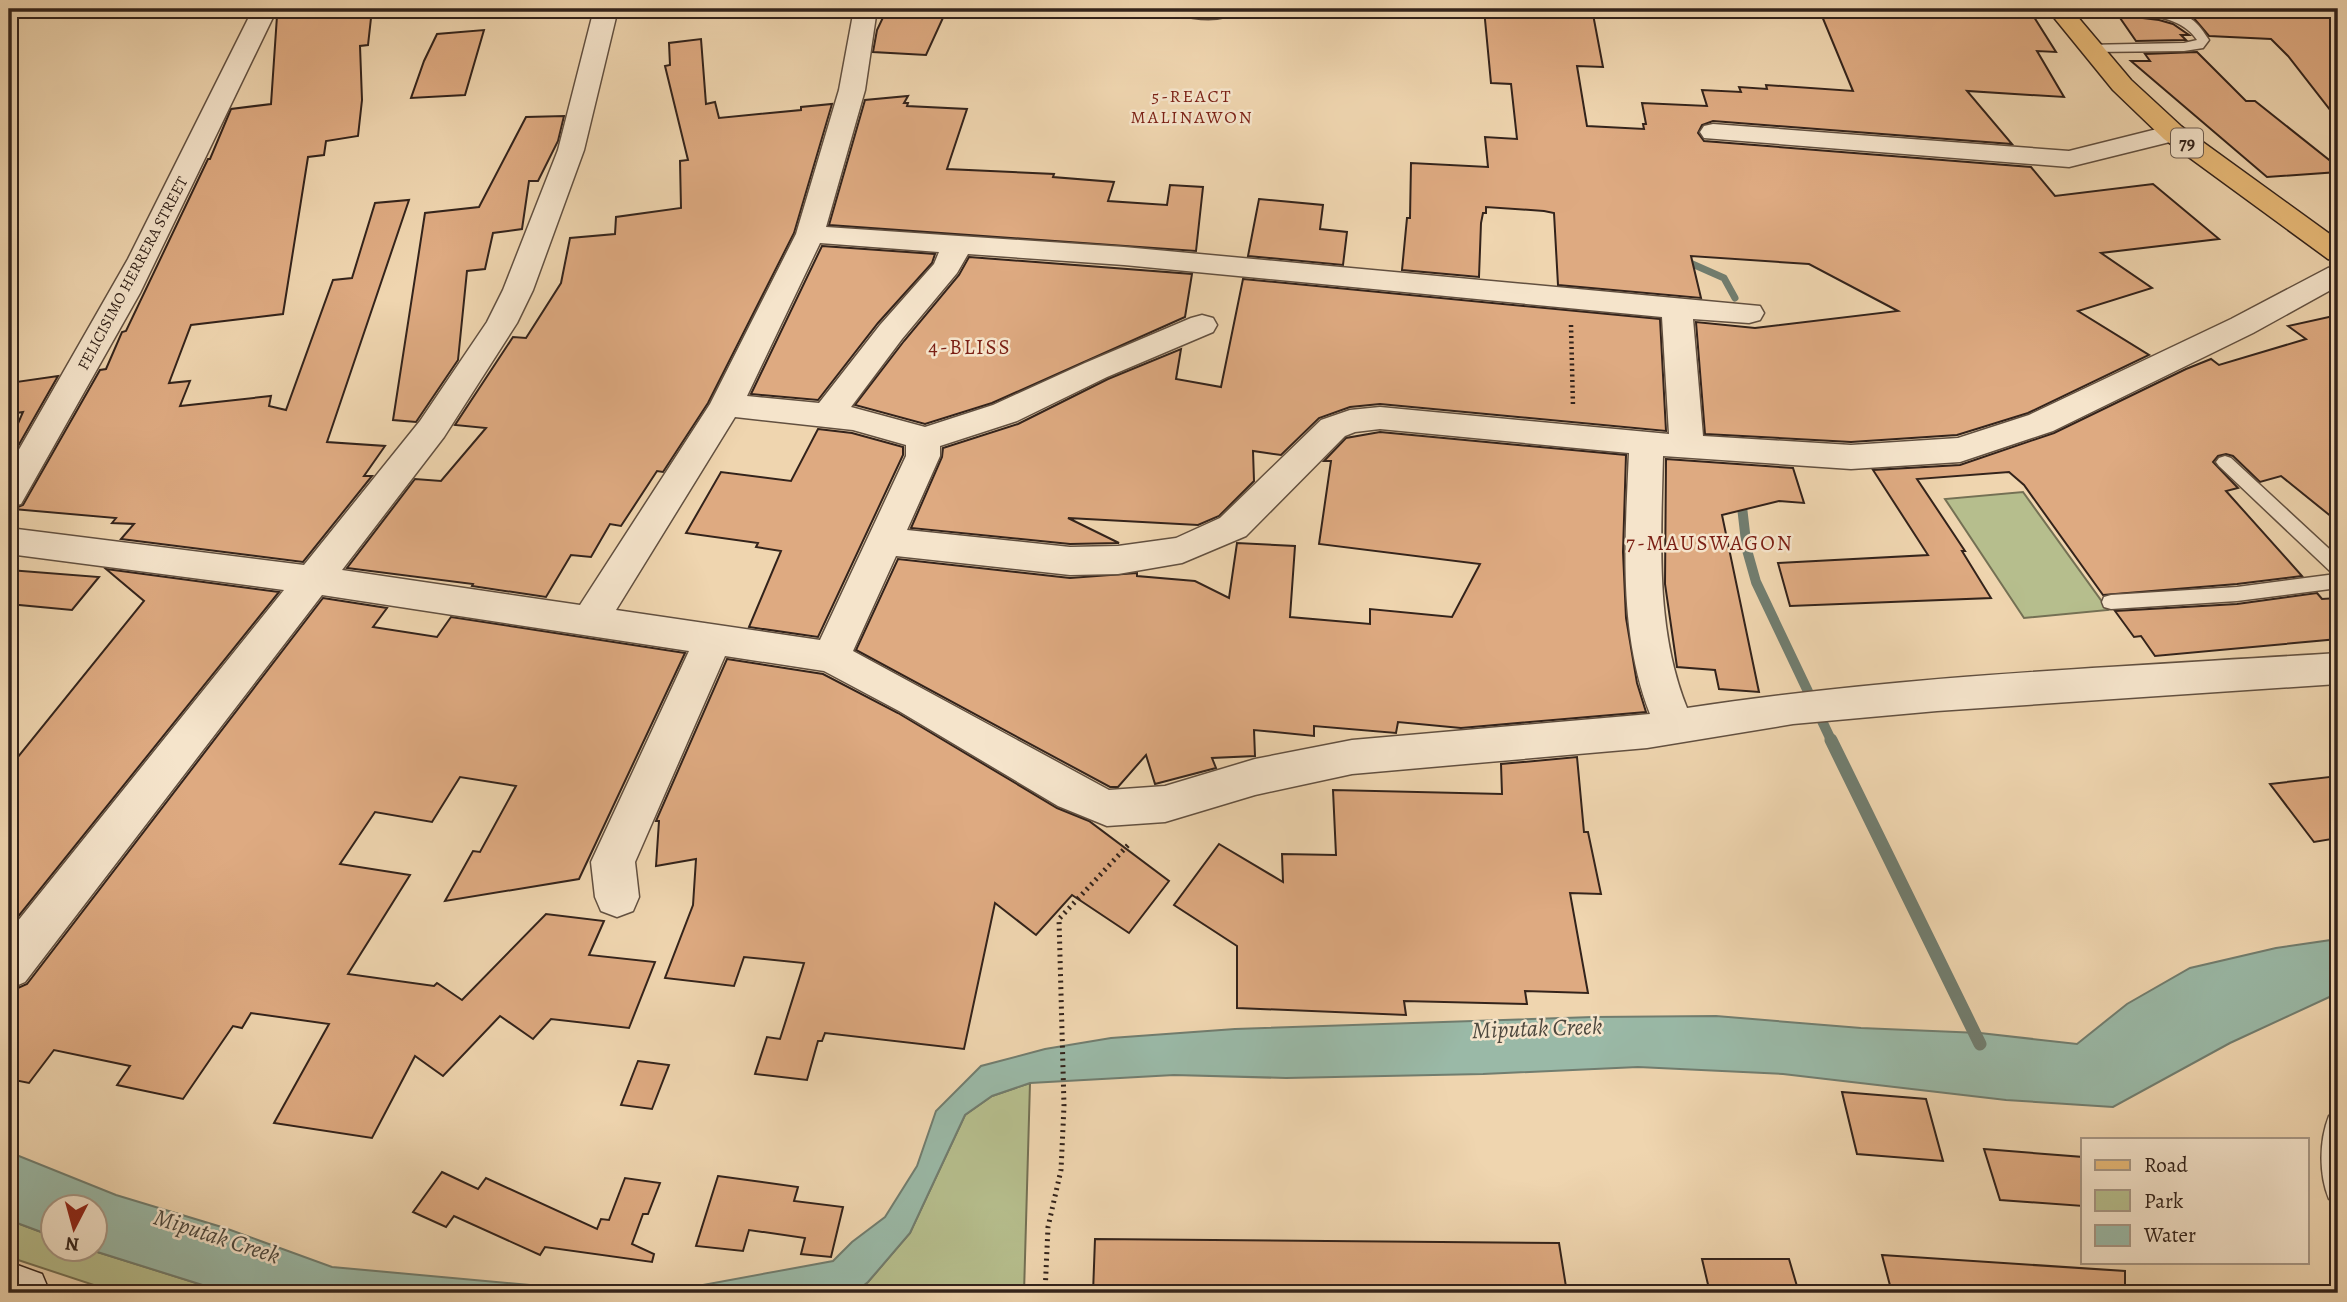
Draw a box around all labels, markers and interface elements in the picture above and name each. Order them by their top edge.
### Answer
district label: 5-REACT MALINAWON [1130,84,1254,129]
road number: 79 [2171,128,2203,158]
street label: FELICISIMO HERRERA STREET [72,173,194,374]
district label: 4-BLISS [928,333,1012,361]
district label: 7-MAUSWAGON [1626,529,1794,557]
water label: Miputak Creek [1471,1010,1603,1046]
legend [2081,1138,2308,1264]
text: Road [2144,1151,2188,1179]
text: Park [2144,1187,2184,1215]
north arrow [38,1194,108,1264]
water label: Miputak Creek [150,1201,284,1272]
text: Water [2143,1221,2196,1249]
text: N [64,1230,81,1258]

